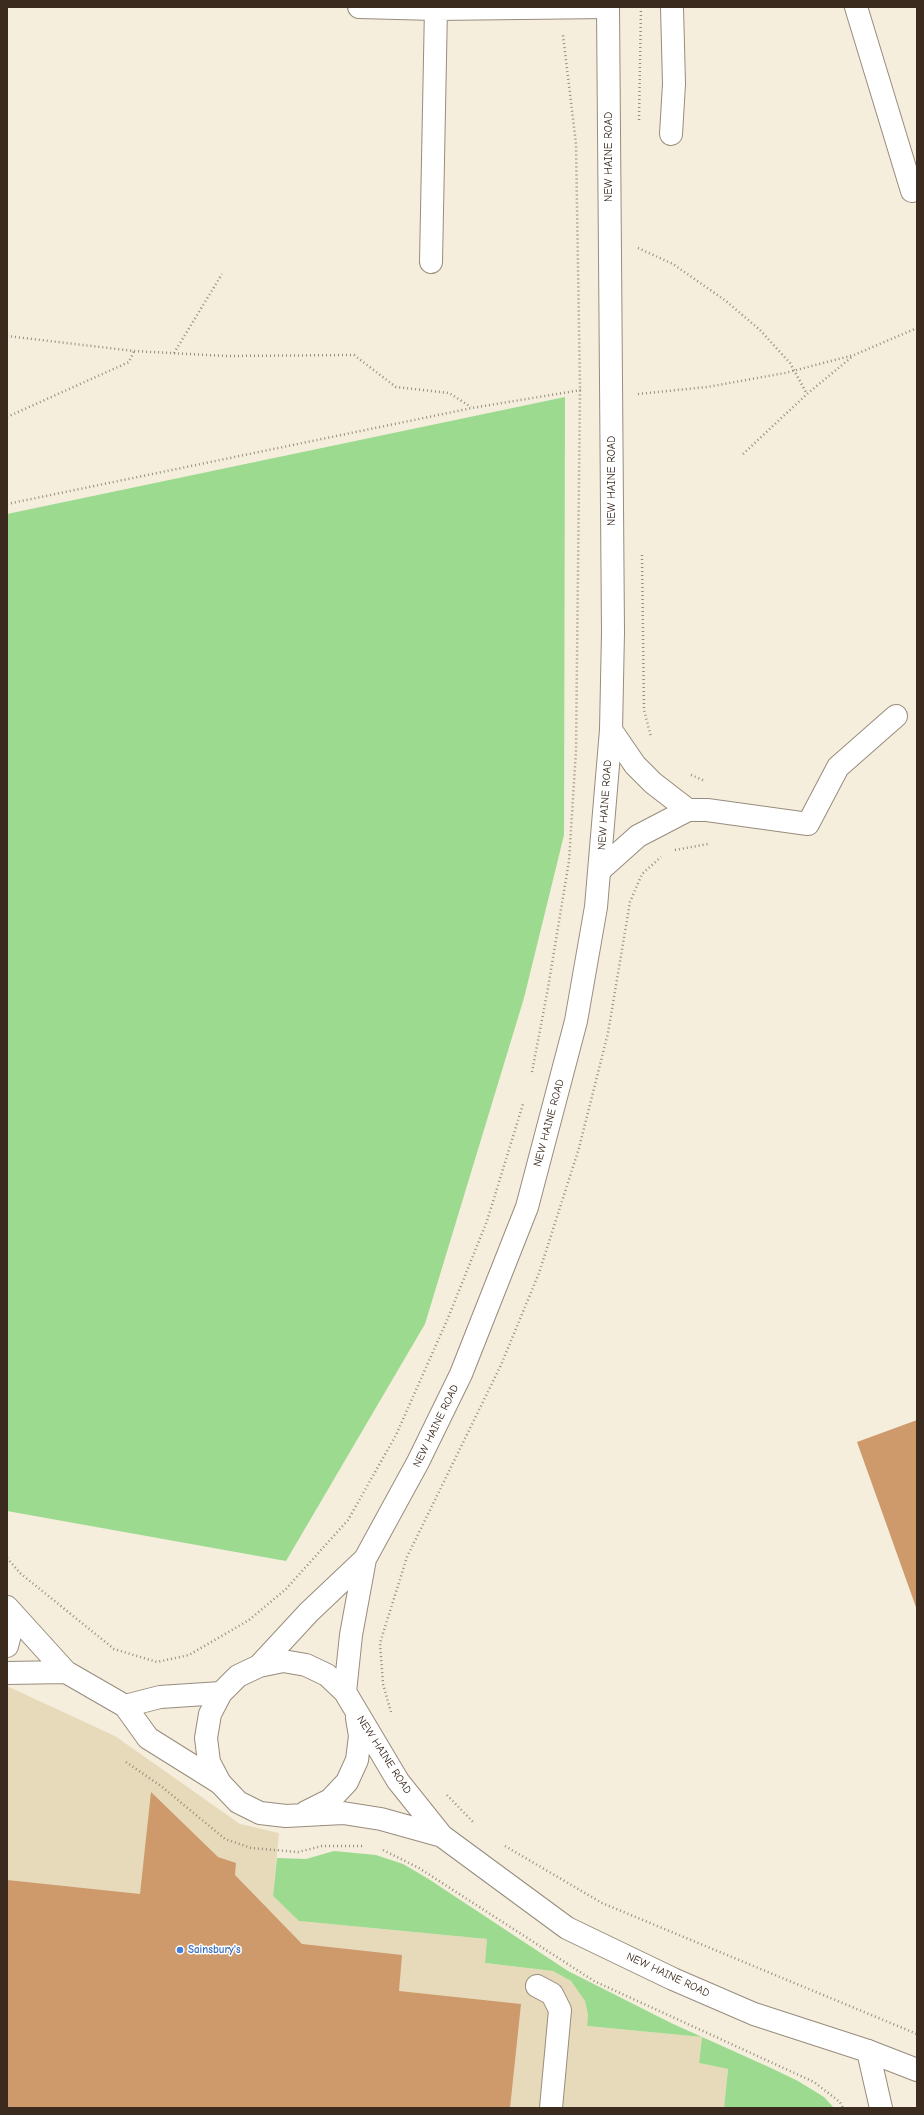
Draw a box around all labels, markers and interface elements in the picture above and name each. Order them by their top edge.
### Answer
street label: NEW HAINE ROAD [602,112,616,202]
street label: NEW HAINE ROAD [605,436,619,526]
street label: NEW HAINE ROAD [595,760,615,850]
street label: NEW HAINE ROAD [531,1078,567,1168]
street label: NEW HAINE ROAD [410,1383,462,1469]
street label: NEW HAINE ROAD [354,1714,414,1796]
place label: Sainsbury's [188,1943,241,1957]
marker: Sainsbury's [175,1945,185,1955]
street label: NEW HAINE ROAD [624,1950,712,2000]

